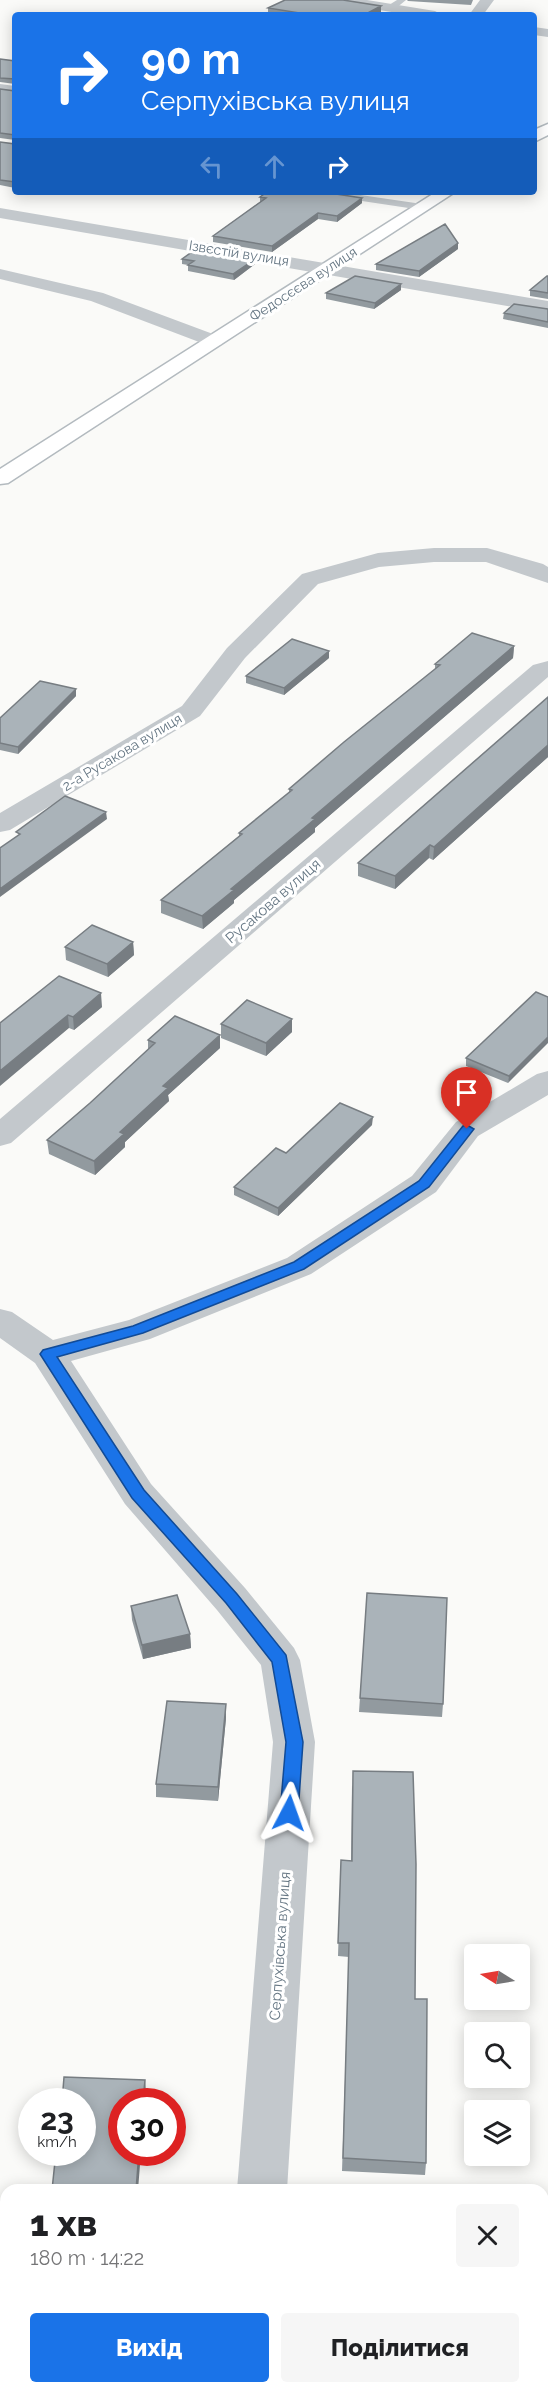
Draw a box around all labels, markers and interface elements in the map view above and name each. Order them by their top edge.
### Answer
text: 90 m [141,35,241,84]
icon: right [42,36,120,114]
text: Серпухівська вулиця [141,85,410,116]
icon: left [195,150,228,183]
icon: ahead [258,150,291,183]
icon: right [321,150,354,183]
street label: Ізвєстій вулиця [188,237,290,269]
street label: Федосєєва вулиця [246,243,360,325]
street label: 2-а Русакова вулиця [59,710,185,794]
street label: Русакова вулиця [222,855,324,947]
pin [441,1067,492,1129]
icon: arrive [450,1076,483,1109]
position arrow [257,1781,321,1845]
street label: Серпухівська вулиця [266,1871,294,2021]
north arrow [464,1944,530,2010]
map controls [464,1944,530,2166]
button: search [464,2022,530,2088]
speed limit sign: 30 [108,2088,186,2166]
button: layers [464,2100,530,2166]
text: 23 [40,2102,74,2137]
text: km/h [37,2133,77,2151]
text: 1 хв [30,2202,97,2244]
button: close [456,2204,519,2267]
text: 180 m · 14:22 [30,2246,144,2270]
button: Вихід [30,2313,269,2382]
button: Поділитися [281,2313,519,2382]

